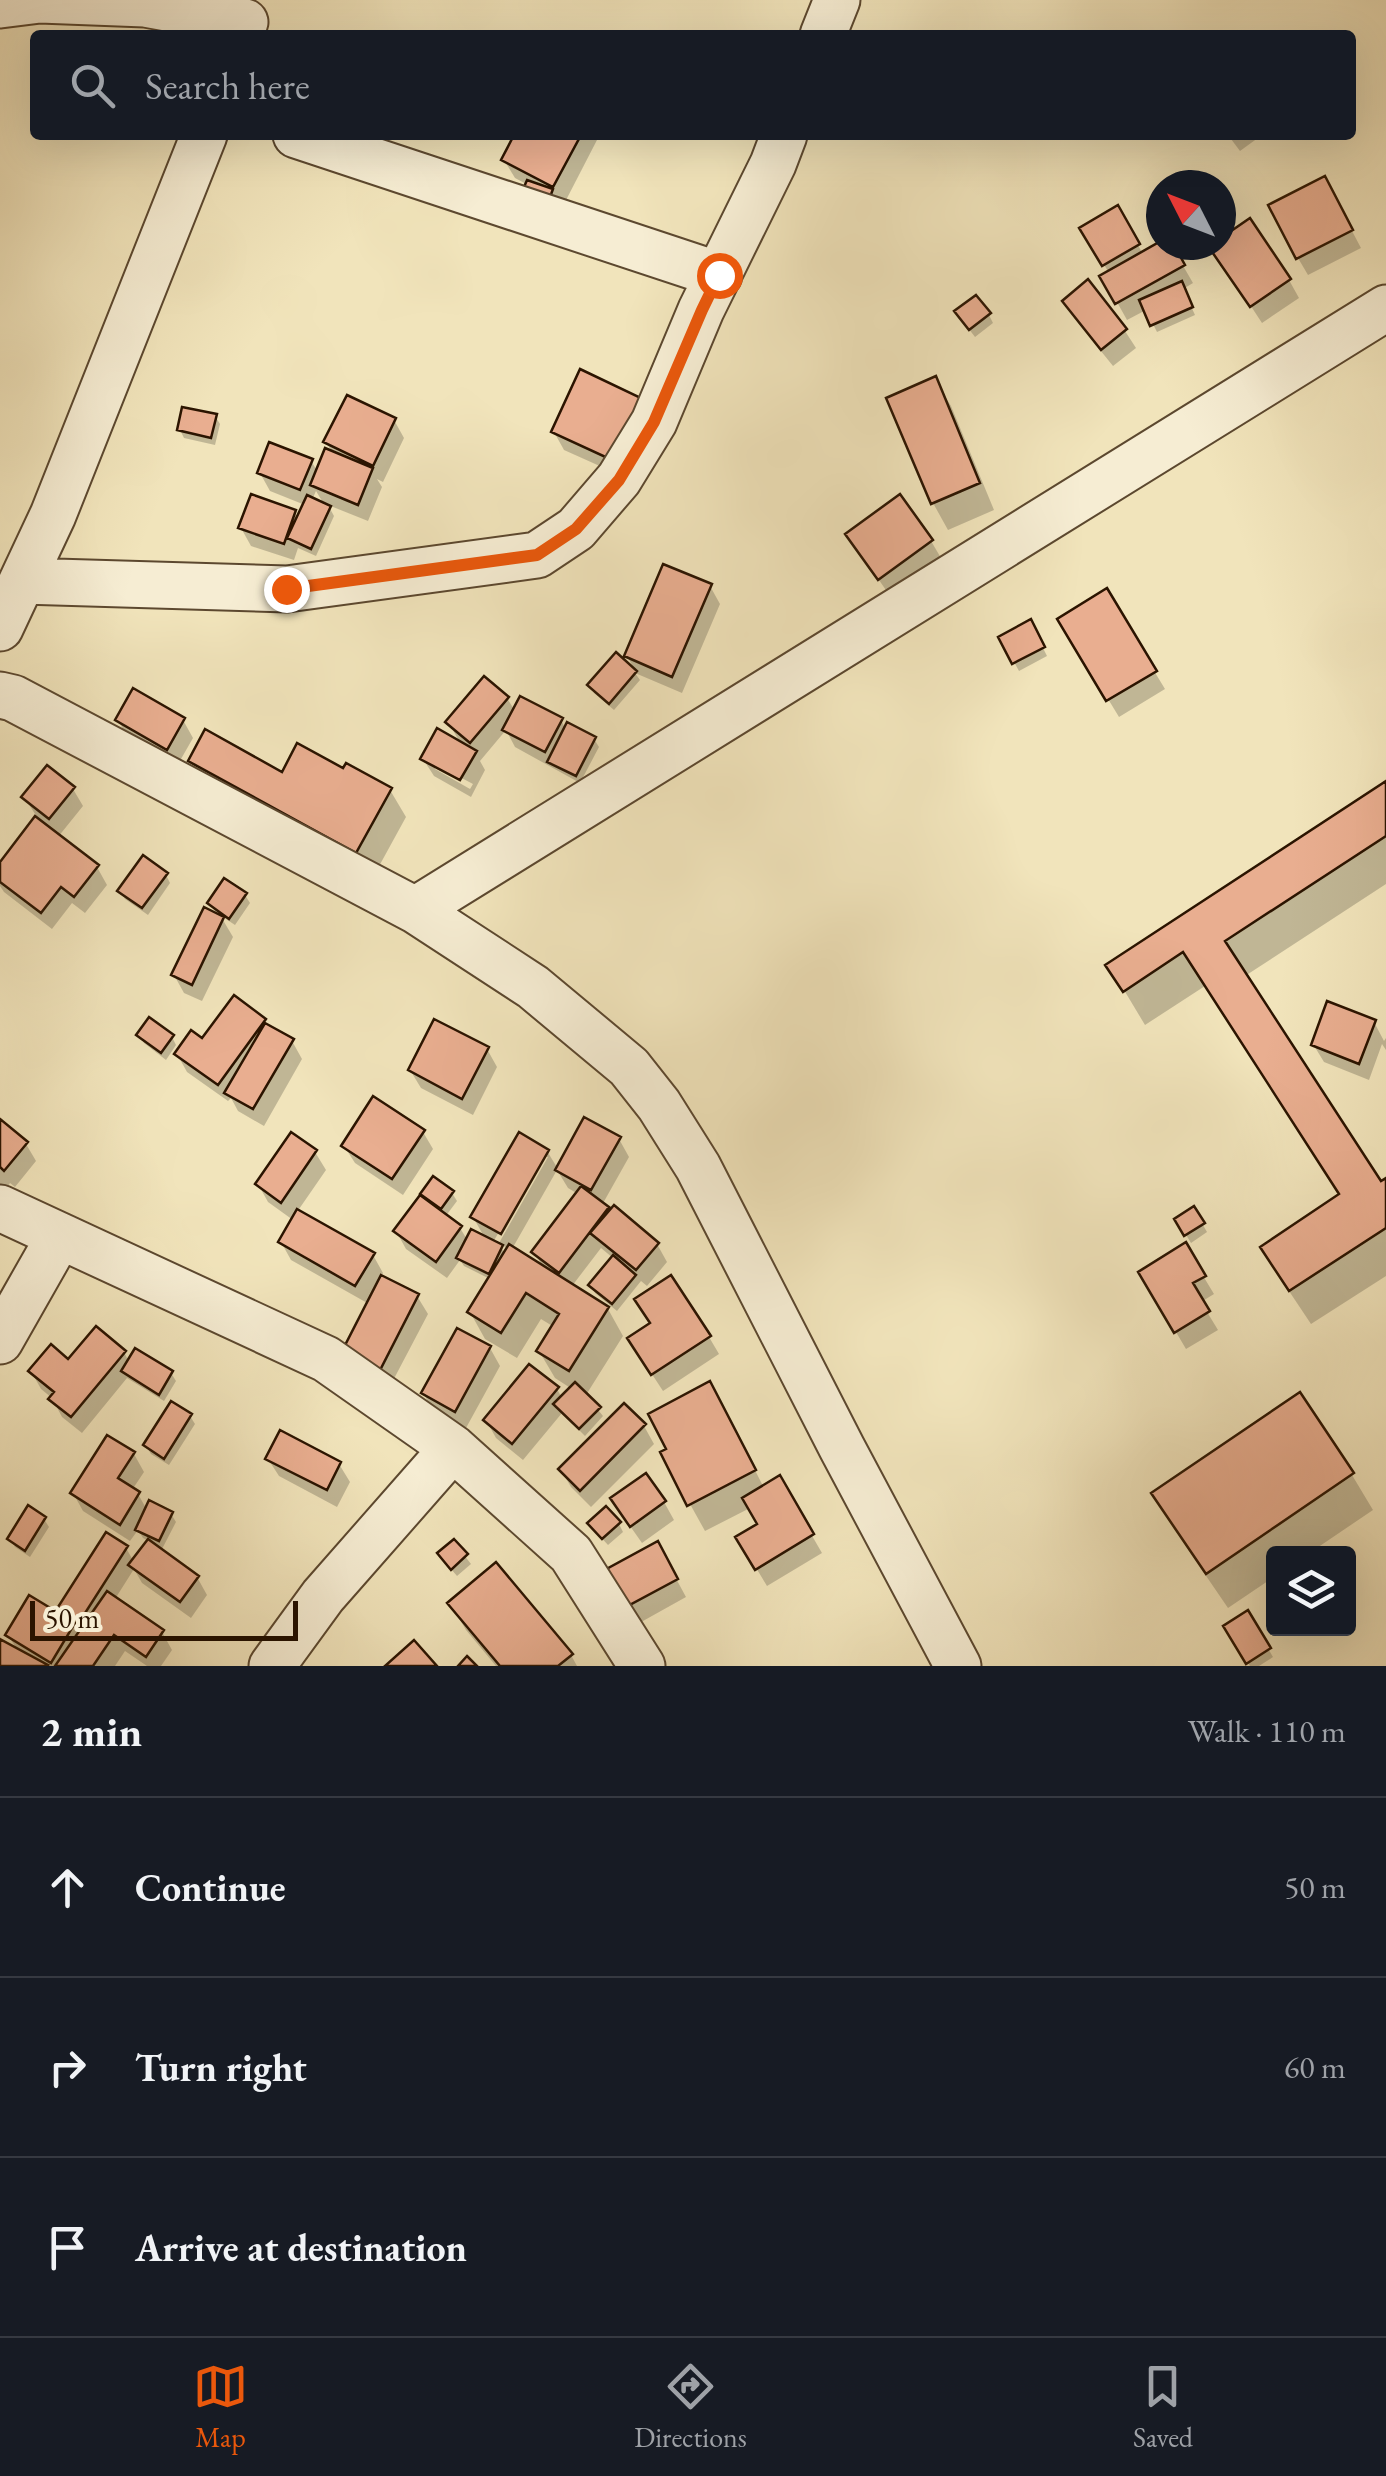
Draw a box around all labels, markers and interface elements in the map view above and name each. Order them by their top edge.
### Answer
search box [30,30,1356,140]
icon: search [65,58,120,113]
text: Search here [145,61,310,110]
north arrow [1146,170,1236,260]
route start [697,253,743,299]
route end [264,567,310,613]
map controls [1266,1546,1356,1636]
button: layers [1266,1546,1356,1636]
scale bar [30,1596,298,1640]
text: 50 m [45,1600,99,1636]
text: 2 min [40,1704,142,1759]
text: Walk · 110 m [1188,1710,1346,1752]
icon: ahead [40,1860,95,1915]
text: Continue [135,1863,286,1912]
text: 50 m [1284,1866,1346,1908]
icon: right [40,2040,95,2095]
text: Turn right [135,2043,307,2092]
text: 60 m [1284,2046,1346,2088]
icon: arrive [40,2220,95,2275]
text: Arrive at destination [135,2223,467,2272]
tab: Map [193,2359,248,2455]
tab: Directions [634,2359,747,2455]
tab: Saved [1133,2359,1193,2455]

